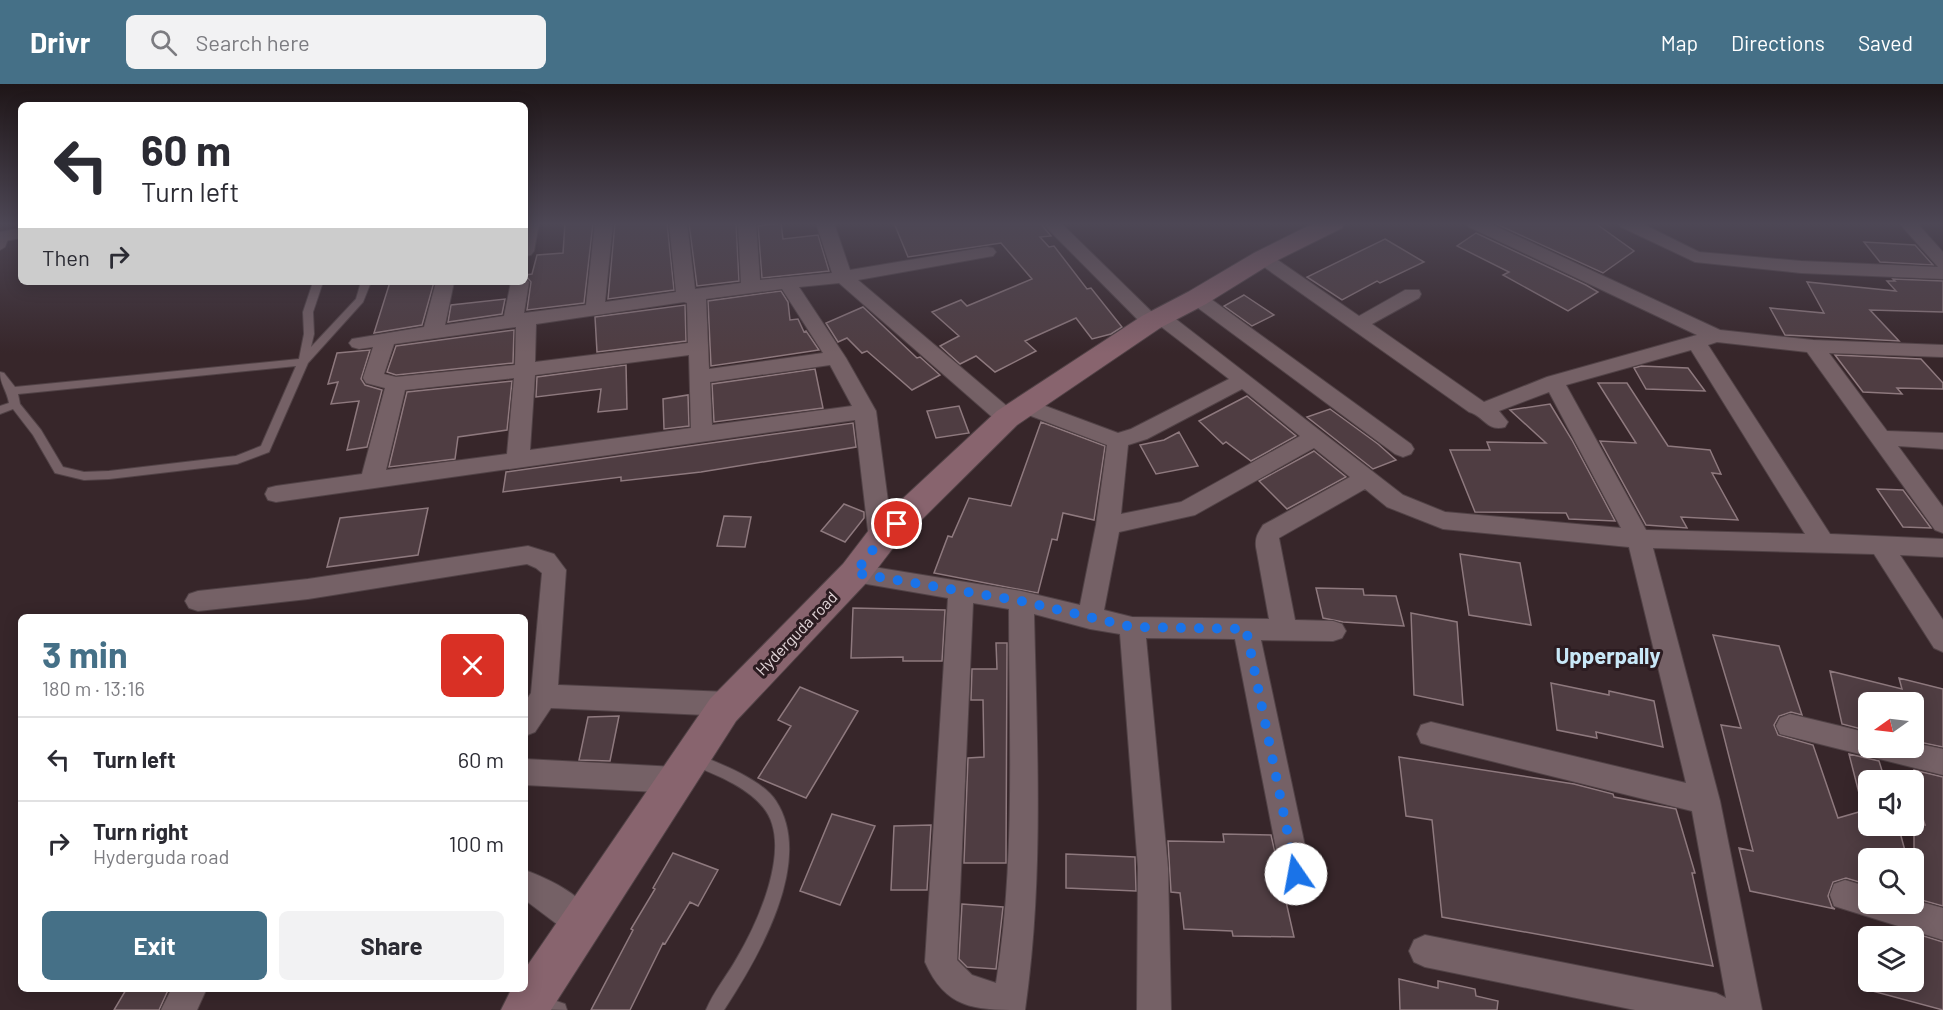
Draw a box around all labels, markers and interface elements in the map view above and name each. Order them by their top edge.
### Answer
search box [126,15,546,69]
text: Drivr [30,25,90,59]
icon: search [147,26,180,59]
text: Search here [195,29,310,55]
text: Map [1661,30,1698,55]
text: Directions [1731,30,1825,55]
text: Saved [1858,30,1913,55]
text: 60 m [141,124,231,174]
icon: left [42,126,120,204]
text: Turn left [141,175,239,207]
icon: right [102,240,135,273]
text: Then [42,244,90,270]
pin [871,498,922,549]
icon: arrive [880,507,913,540]
street label: Hyderguda road [751,587,841,679]
text: 3 min [42,632,128,675]
button: close [441,634,504,697]
district label: Upperpally [1555,642,1661,668]
text: 180 m · 13:16 [42,676,145,700]
north arrow [1858,692,1924,758]
map controls [1858,692,1924,992]
icon: left [42,743,75,776]
text: Turn left [93,746,176,772]
text: 60 m [458,746,504,772]
button: sound [1858,770,1924,836]
text: Turn right [93,818,188,844]
icon: right [42,827,75,860]
text: 100 m [449,830,504,856]
position arrow [1264,842,1328,906]
text: Hyderguda road [93,844,229,868]
button: search [1858,848,1924,914]
button: Exit [42,911,267,980]
button: Share [279,911,504,980]
button: layers [1858,926,1924,992]

